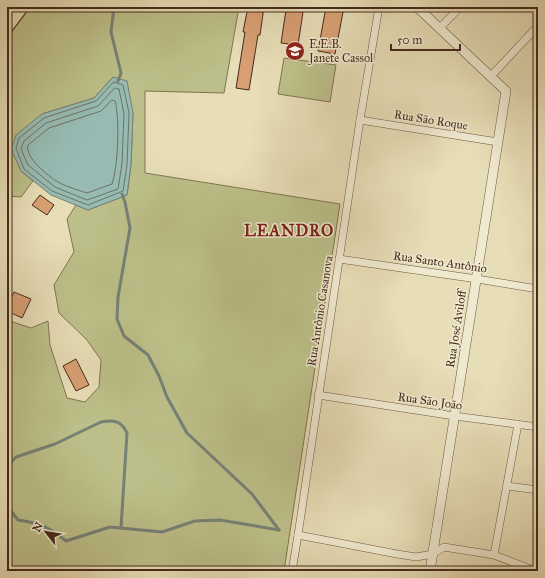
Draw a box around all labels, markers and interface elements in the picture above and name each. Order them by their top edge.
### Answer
scale bar [391,26,460,52]
text: 50 m [397,33,422,47]
place label: E.E.B. Janete Cassol [307,37,374,66]
school or university icon: E.E.B. Janete Cassol [284,40,306,62]
street label: Rua São Roque [393,107,469,134]
district label: LEANDRO [244,221,334,240]
street label: Rua Santo Antônio [392,248,488,276]
street label: Rua Antônio Casanova [304,254,336,367]
street label: Rua José Aviloff [443,287,470,369]
street label: Rua São João [397,390,463,413]
north arrow [26,512,66,552]
text: N [30,519,46,534]

